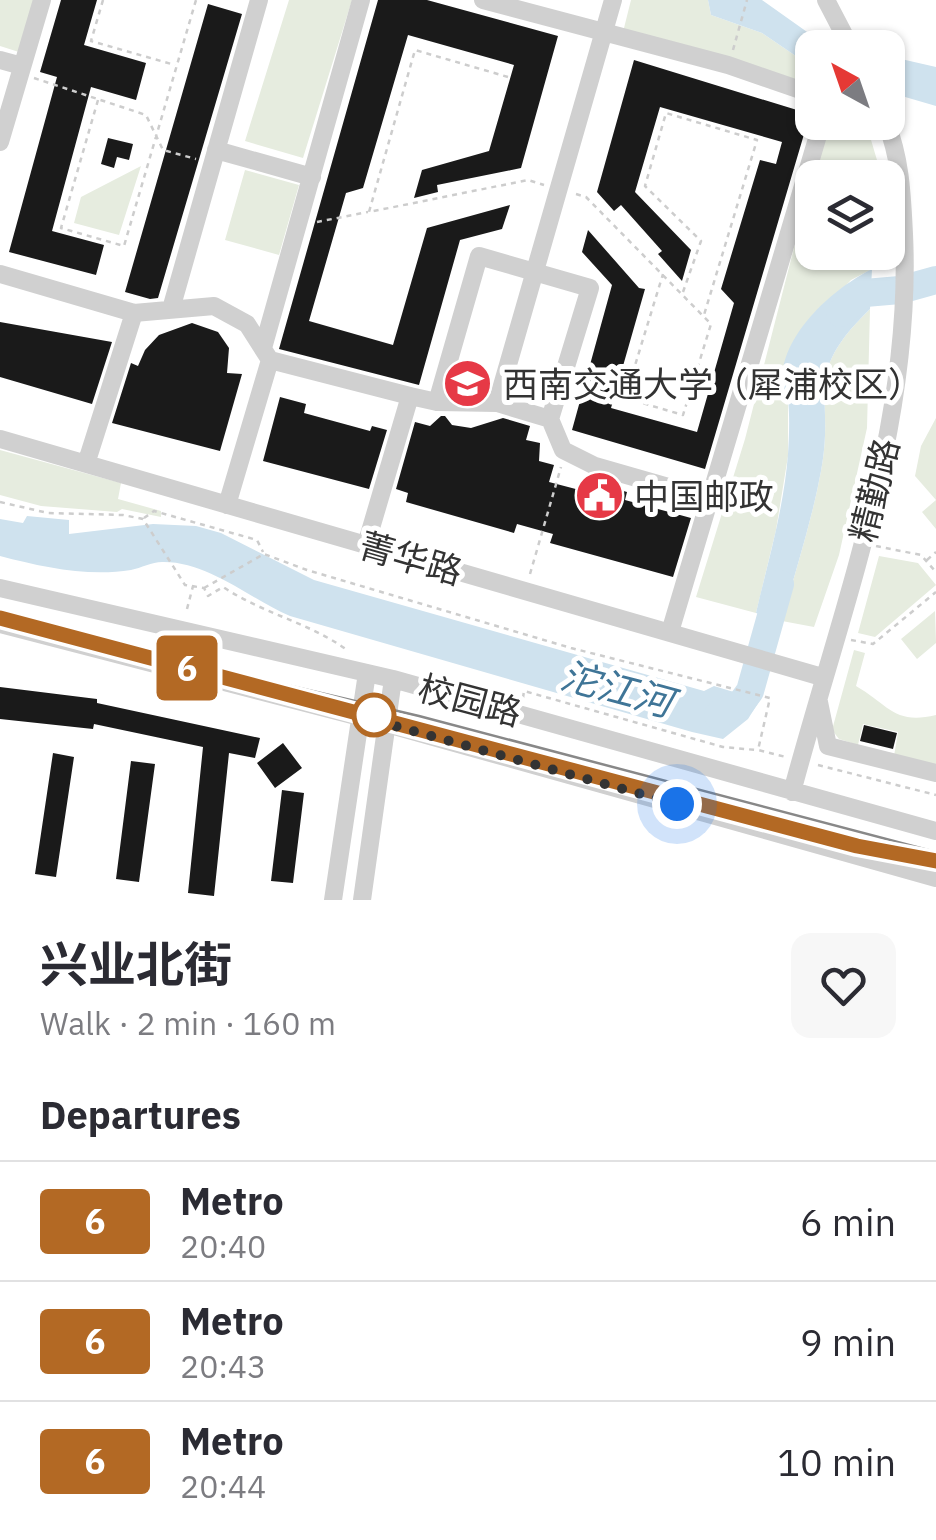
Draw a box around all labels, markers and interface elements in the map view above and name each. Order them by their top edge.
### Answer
north arrow [795,30,905,140]
map controls [795,30,905,270]
button: layers [795,160,905,270]
school or university icon: 西南交通大学（犀浦校区） [442,358,494,410]
place label: 西南交通大学（犀浦校区） [503,361,923,407]
street label: 精勤路 [839,433,909,547]
public building icon: 中国邮政 [573,470,625,522]
place label: 中国邮政 [634,473,774,519]
street label: 菁华路 [354,521,468,595]
line badge: 6 [154,636,220,700]
text: 6 [176,645,198,691]
water label: 沱江河 [556,650,685,728]
street label: 校园路 [413,664,527,736]
unlabelled marker [353,694,395,736]
your location [652,779,702,829]
text: 兴业北街 [40,933,232,995]
button: heart [791,933,896,1038]
text: Walk · 2 min · 160 m [40,1002,336,1044]
text: Departures [40,1090,241,1139]
text: Metro [180,1176,284,1225]
text: 6 min [800,1197,896,1246]
text: 6 [84,1198,106,1244]
text: 20:40 [180,1225,266,1267]
text: Metro [180,1296,284,1345]
text: 9 min [800,1317,896,1366]
text: 6 [84,1318,106,1364]
text: 20:43 [180,1345,266,1387]
text: Metro [180,1416,284,1465]
text: 10 min [777,1437,896,1486]
text: 6 [84,1438,106,1484]
text: 20:44 [180,1465,266,1507]

